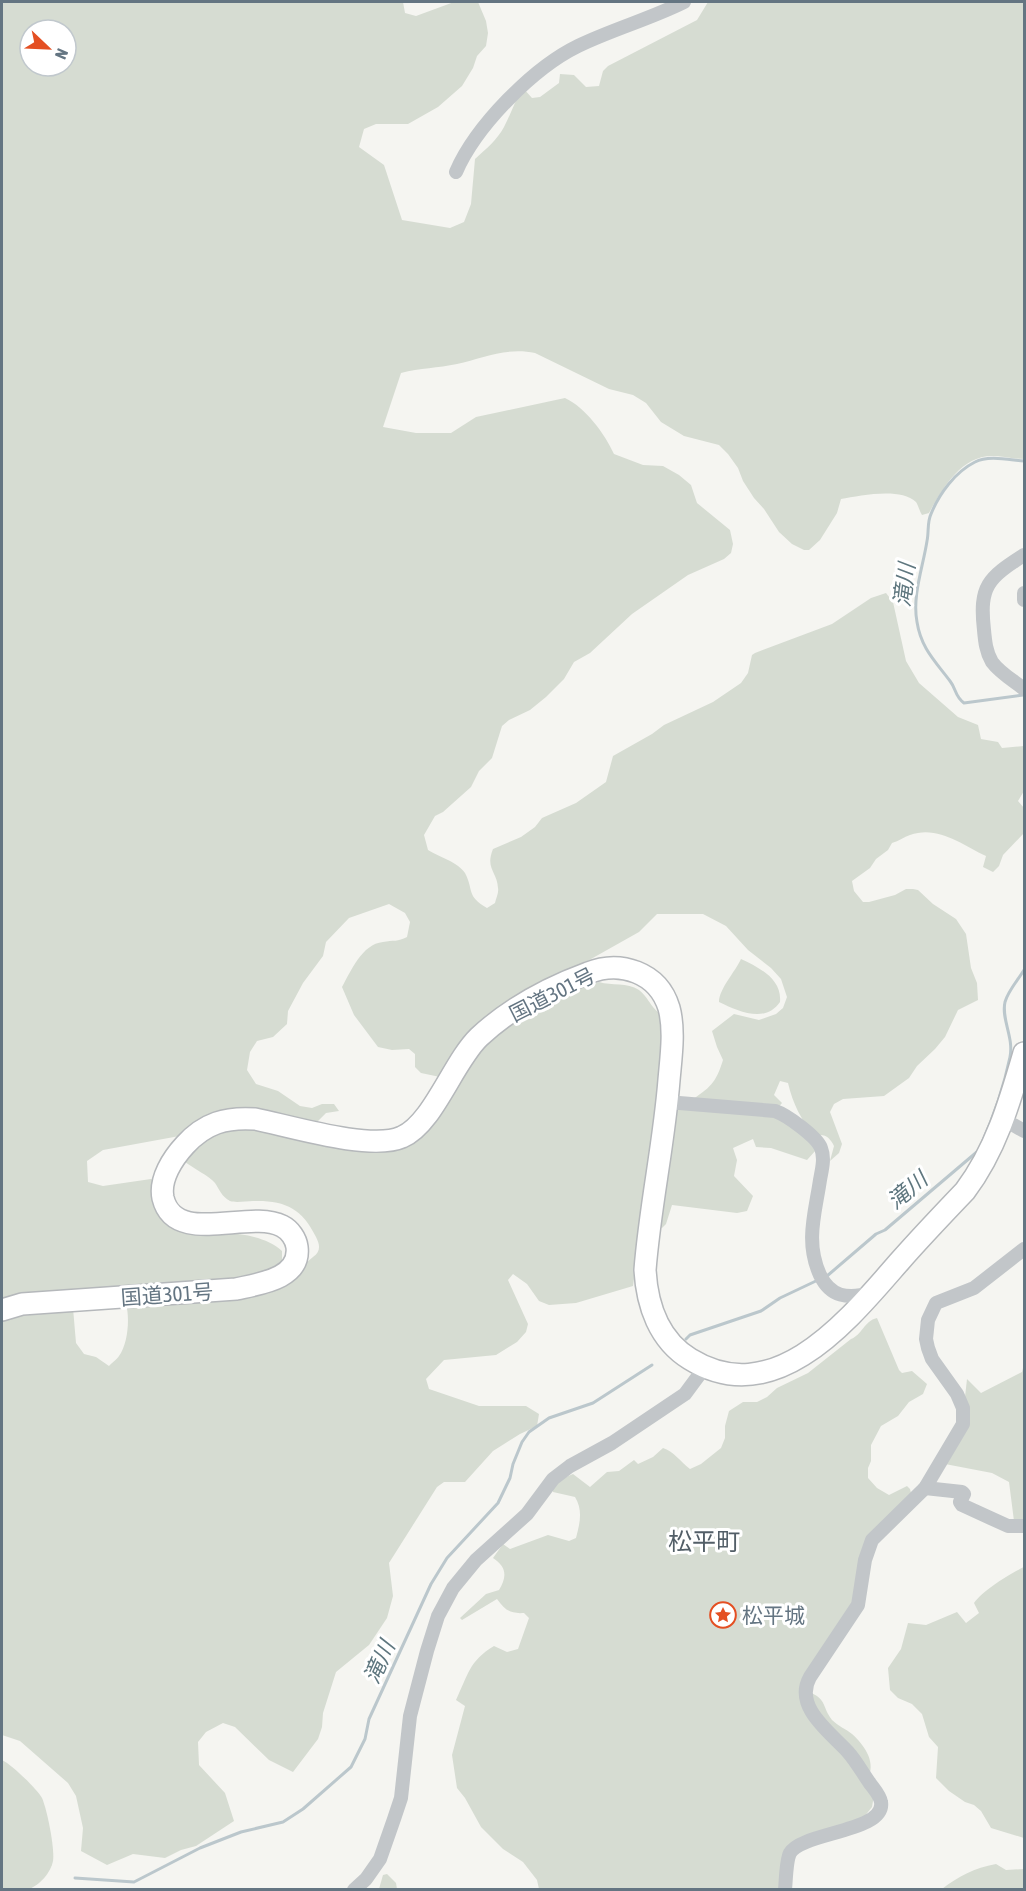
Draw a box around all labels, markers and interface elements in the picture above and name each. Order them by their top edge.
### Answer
north arrow [18,18,78,78]
text: N [52,46,72,62]
water label: 滝川 [888,560,920,608]
street label: 国道301号 [505,962,599,1026]
water label: 滝川 [882,1165,934,1214]
street label: 国道301号 [120,1279,214,1309]
district label: 松平町 [668,1528,740,1555]
place icon: 松平城 [708,1600,738,1630]
place label: 松平城 [742,1603,805,1627]
water label: 滝川 [358,1635,401,1687]

